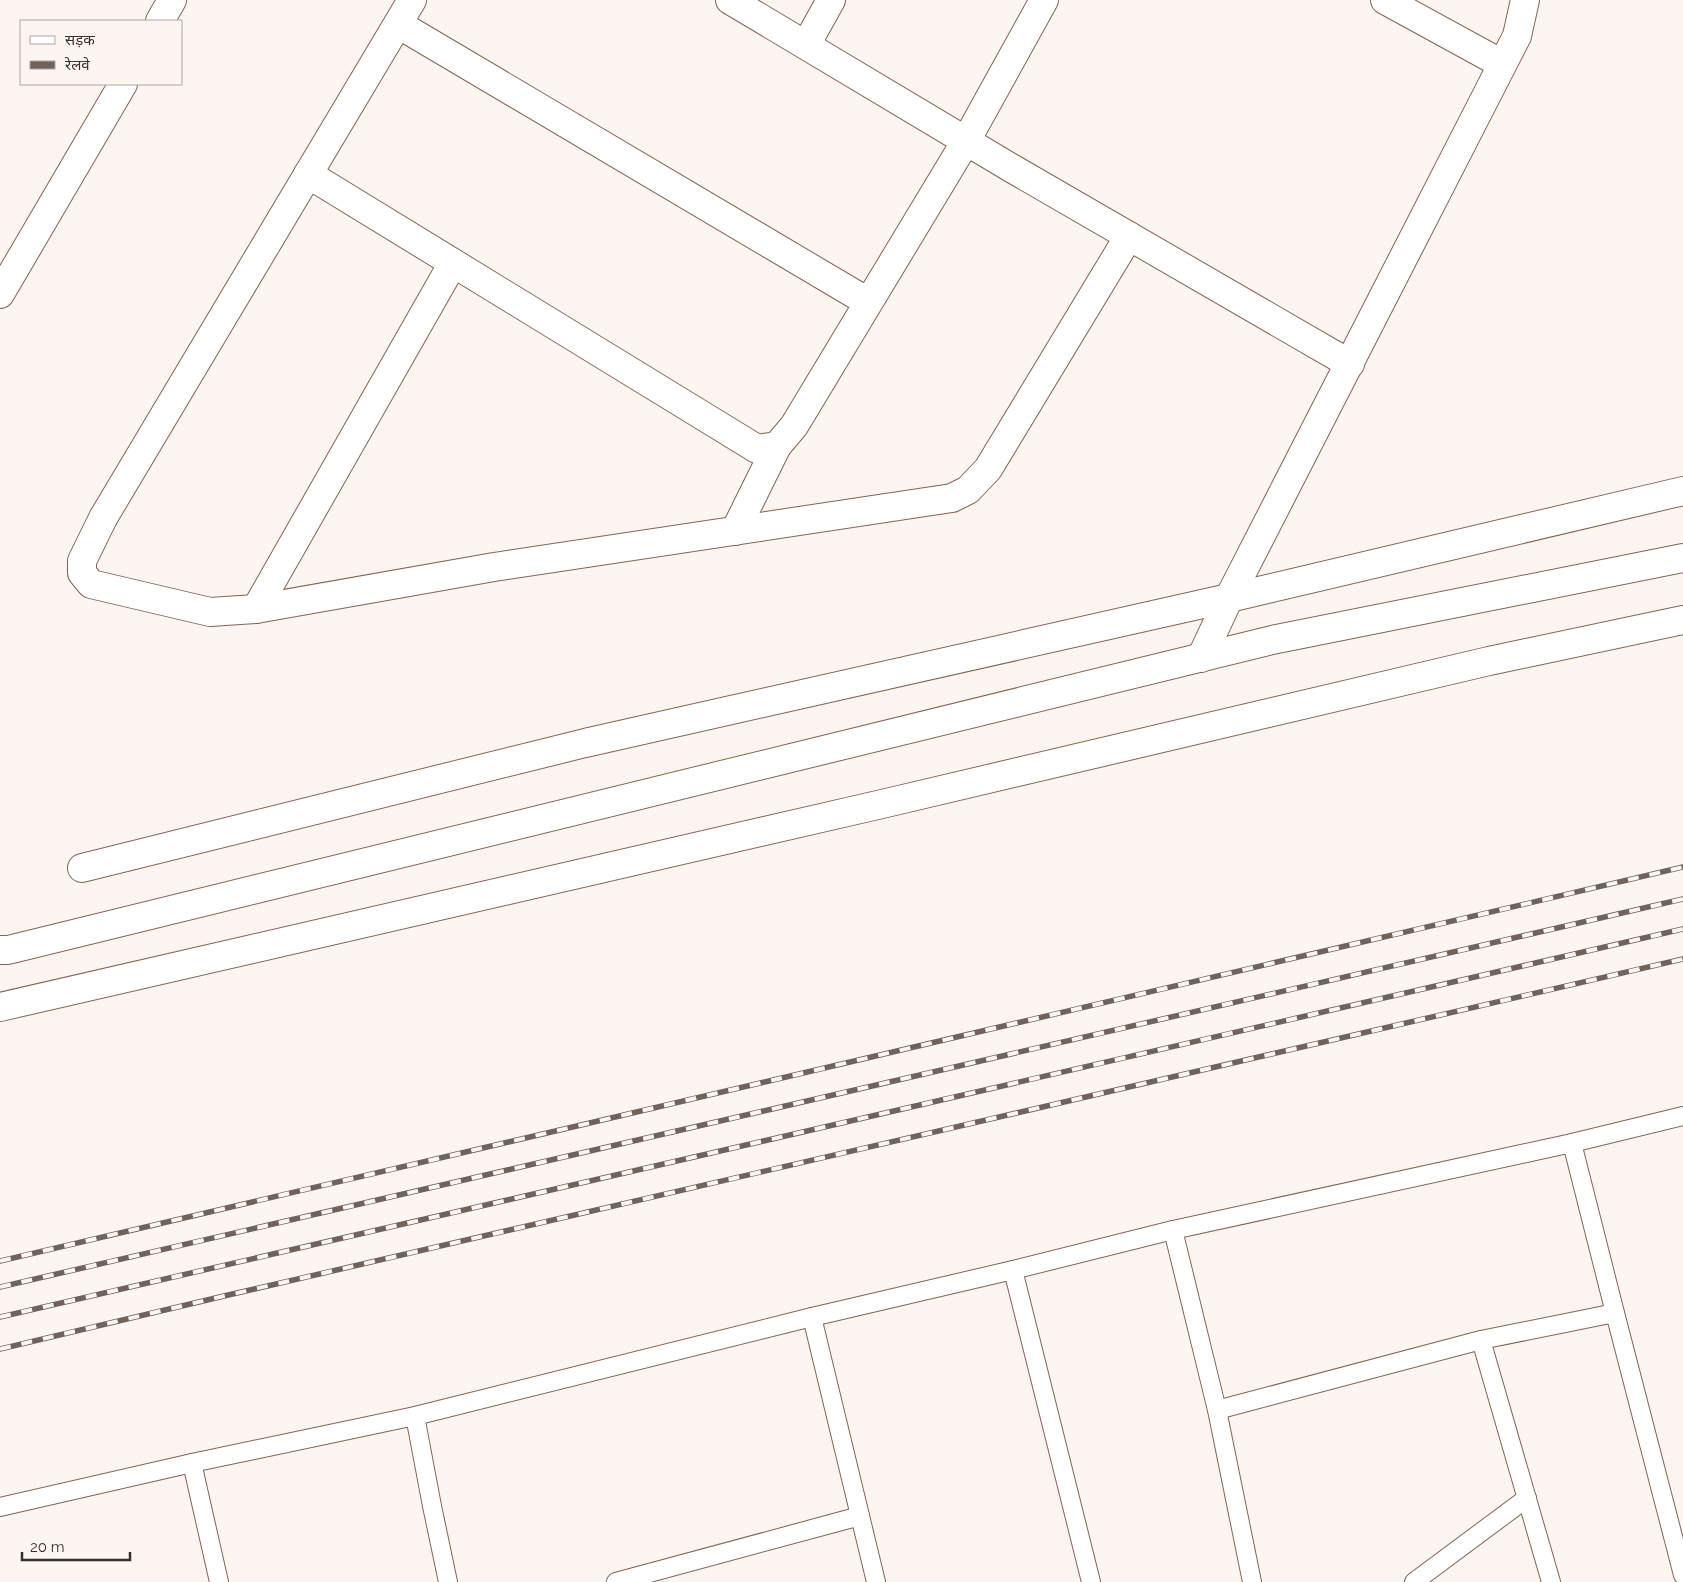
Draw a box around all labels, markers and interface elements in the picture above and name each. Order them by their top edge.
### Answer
legend [20,20,182,85]
text: सड़क [65,31,95,49]
text: रेलवे [64,56,90,74]
scale bar [22,1530,130,1562]
text: 20 m [30,1538,65,1556]

